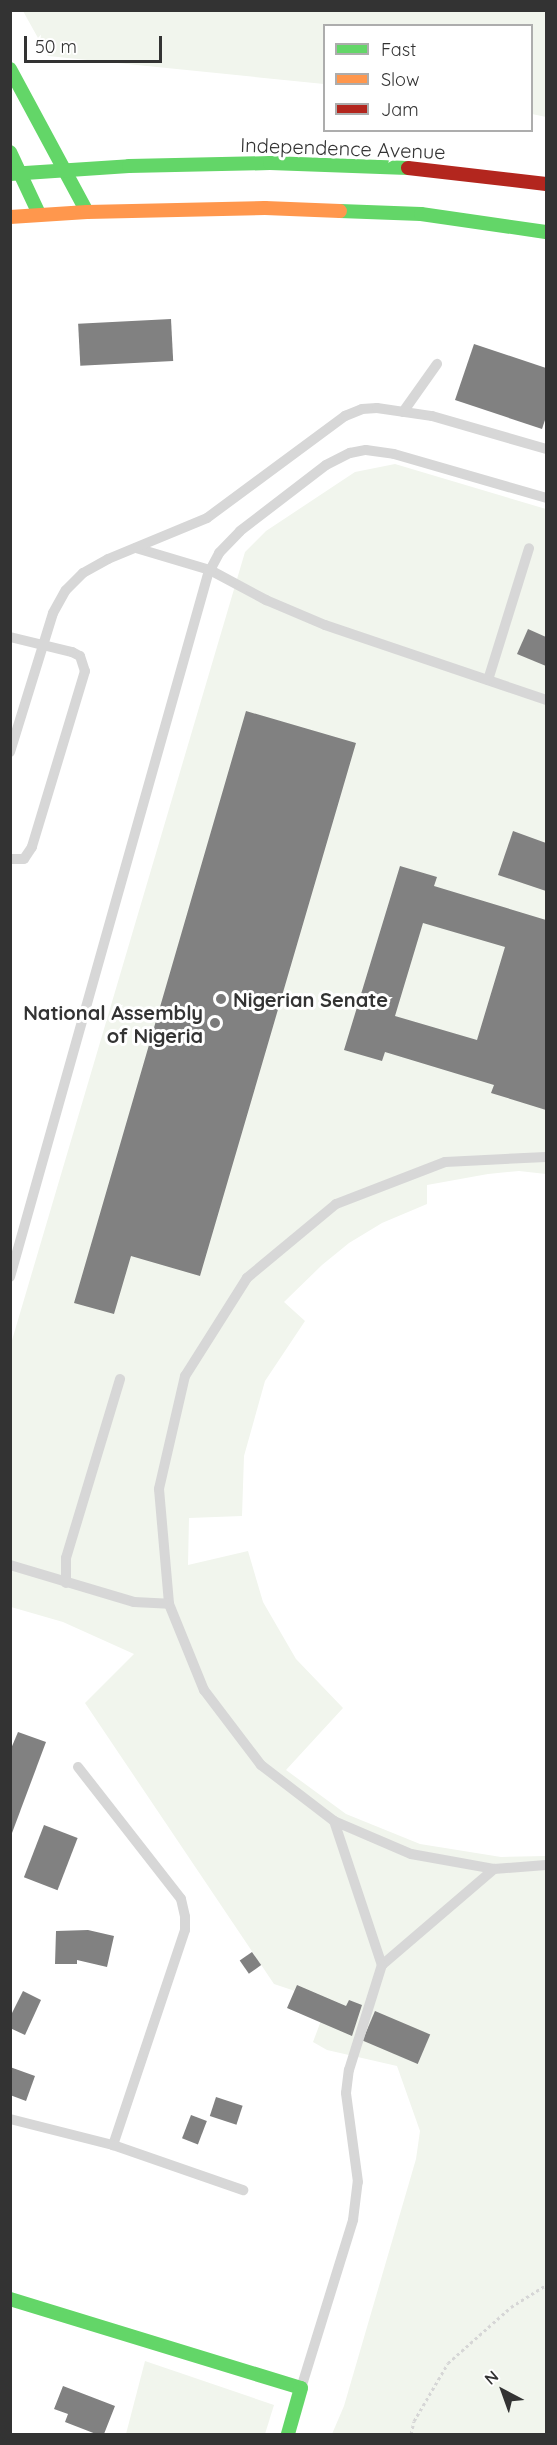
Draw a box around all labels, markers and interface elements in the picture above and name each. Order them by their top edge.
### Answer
scale bar [27,24,165,62]
legend [323,24,533,132]
text: 50 m [35,35,77,58]
text: Fast [381,38,416,61]
text: Slow [381,68,419,91]
text: Jam [381,98,419,121]
street label: Independence Avenue [240,132,446,164]
place label: Nigerian Senate [233,987,388,1011]
marker: Nigerian Senate [214,992,228,1006]
place label: National Assembly of Nigeria [23,1000,203,1047]
marker: National Assembly of Nigeria [208,1016,222,1030]
north arrow [473,2361,533,2421]
text: N [480,2366,502,2389]

